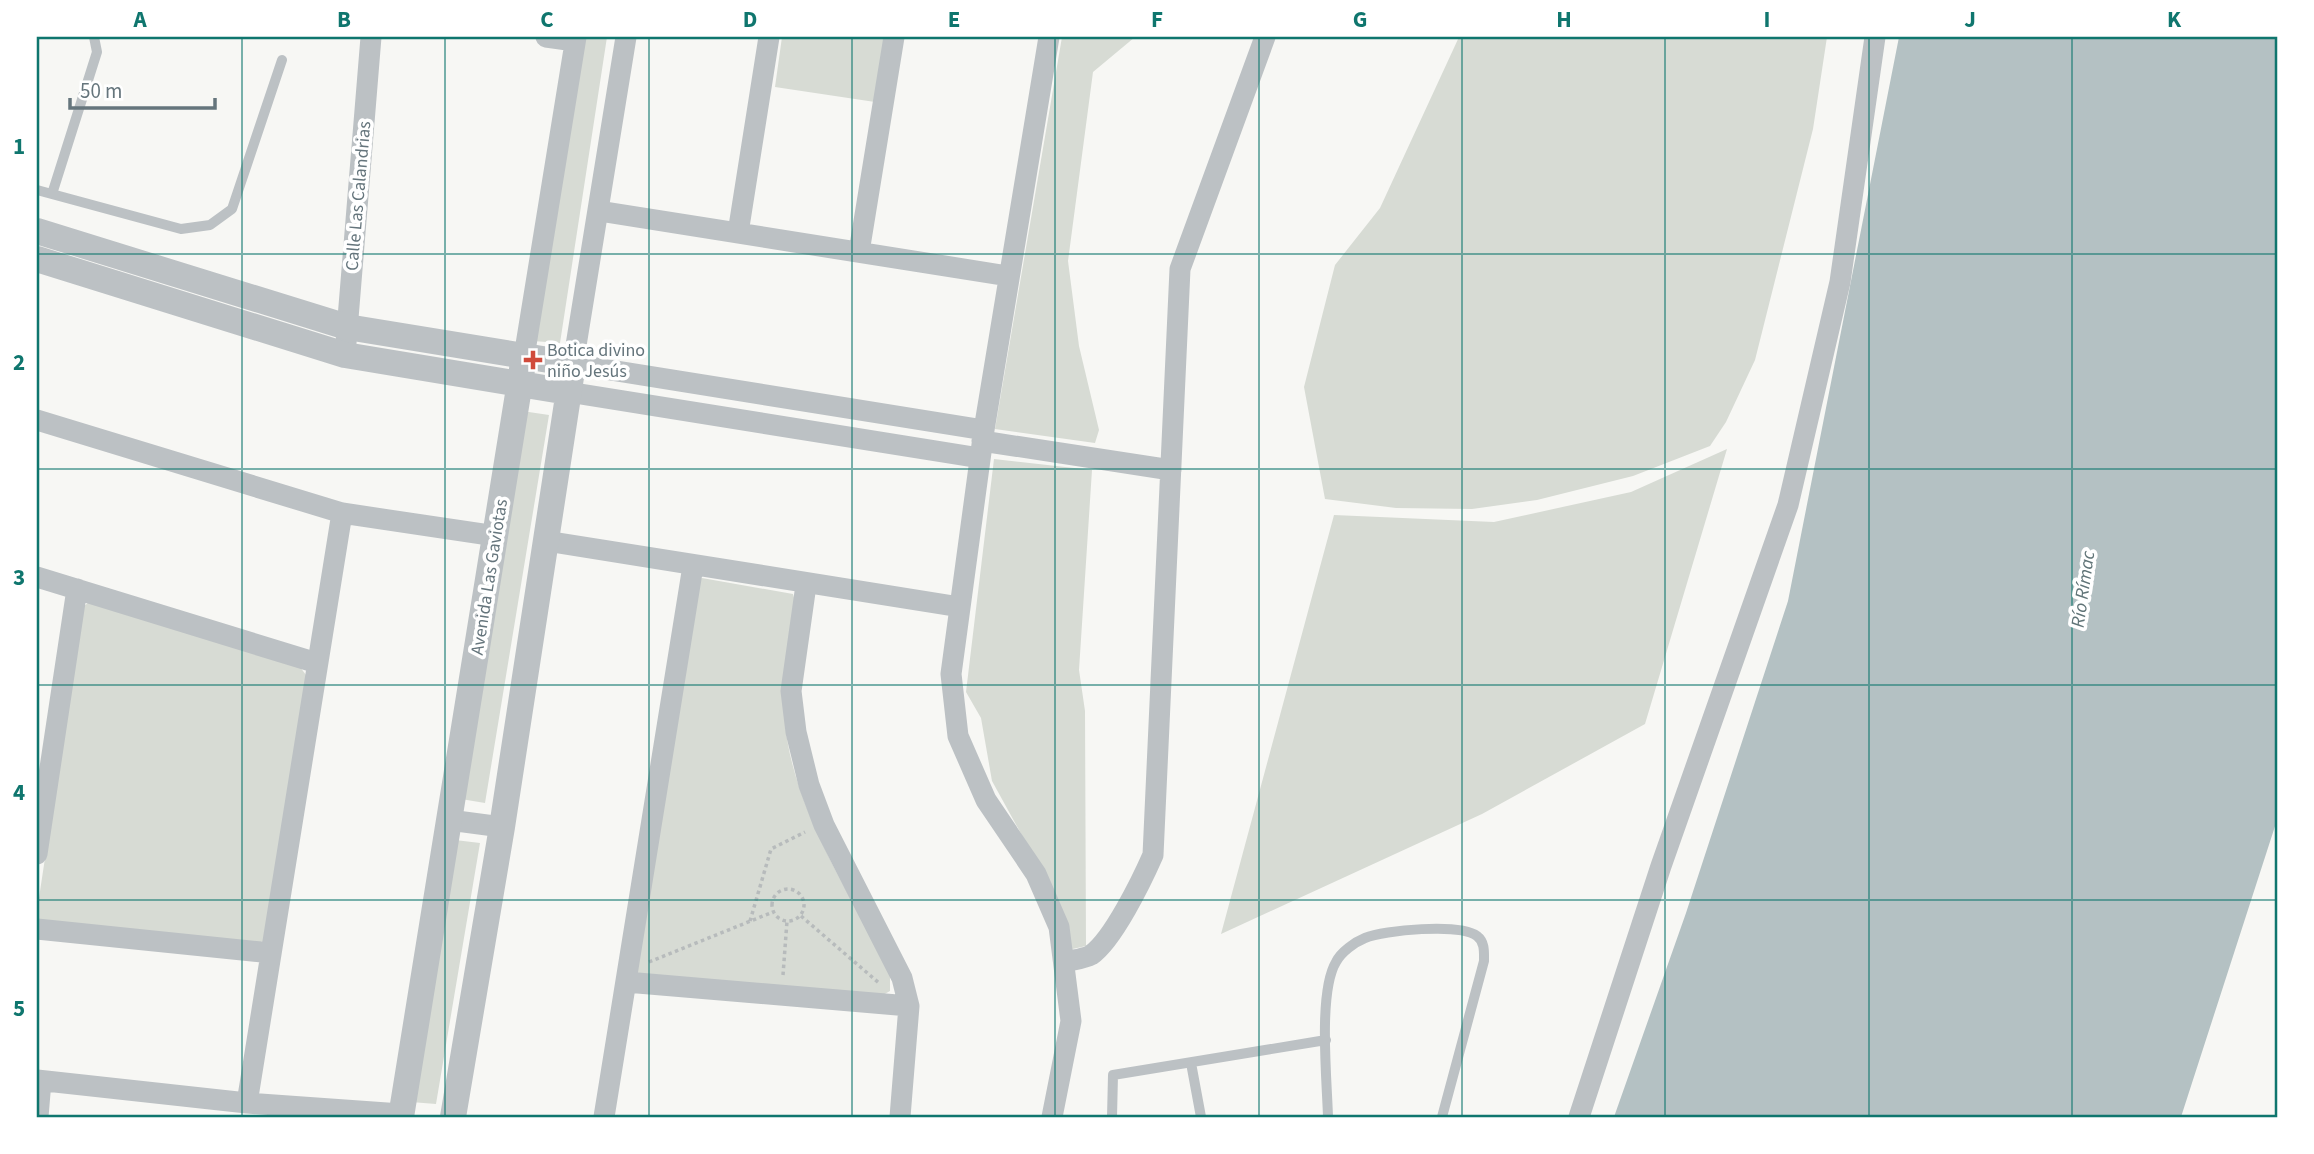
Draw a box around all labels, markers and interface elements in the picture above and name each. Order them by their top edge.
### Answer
text: A [132,3,147,36]
text: B [337,3,351,36]
text: C [540,3,554,36]
text: D [743,3,757,36]
text: E [948,3,960,36]
text: F [1151,3,1163,36]
text: G [1353,3,1367,36]
text: H [1556,3,1572,36]
text: I [1764,3,1770,36]
text: J [1964,3,1976,36]
text: K [2167,3,2182,36]
scale bar [70,66,215,110]
text: 50 m [80,76,122,106]
street label: Calle Las Calandrias [340,120,377,272]
text: 1 [13,130,25,163]
place label: Botica divino niño Jesús [547,338,645,384]
text: 2 [13,346,25,379]
marker: Botica divino niño Jesús [525,352,541,368]
street label: Avenida Las Gaviotas [465,497,514,657]
water label: Río Rímac [2065,548,2102,629]
text: 3 [13,561,25,594]
text: 4 [13,776,25,809]
text: 5 [13,992,25,1025]

